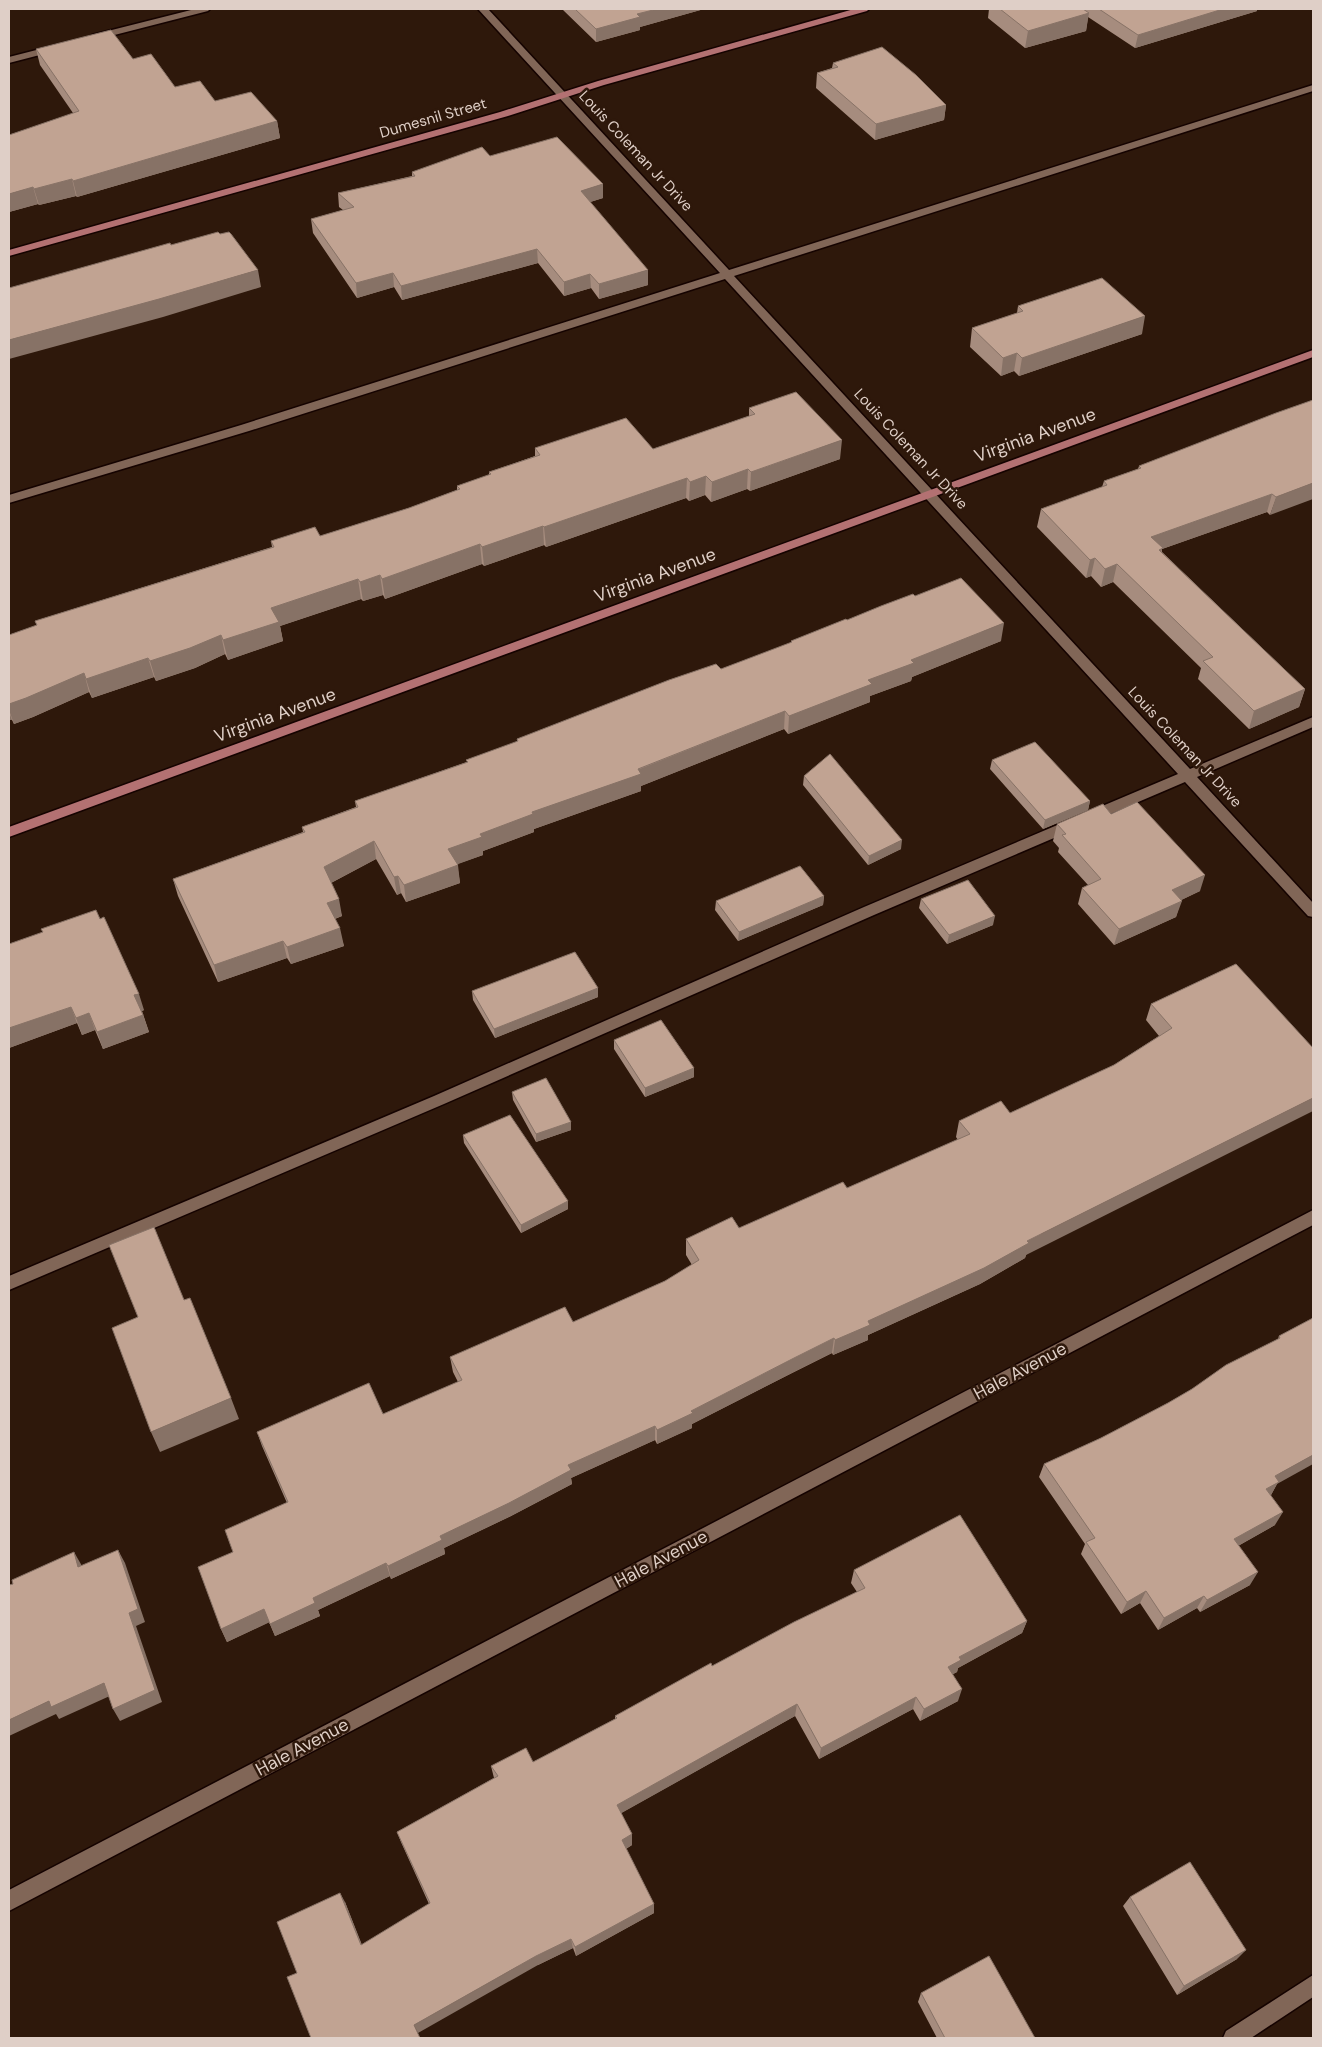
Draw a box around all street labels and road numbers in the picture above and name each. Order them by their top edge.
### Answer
street label: Louis Coleman Jr Drive [575,86,697,216]
street label: Dumesnil Street [377,93,489,143]
street label: Louis Coleman Jr Drive [850,384,972,514]
street label: Virginia Avenue [971,402,1099,468]
street label: Virginia Avenue [591,542,719,608]
street label: Virginia Avenue [211,682,339,748]
street label: Louis Coleman Jr Drive [1124,682,1246,812]
street label: Hale Avenue [969,1336,1071,1406]
street label: Hale Avenue [610,1524,712,1594]
street label: Hale Avenue [251,1712,353,1782]

